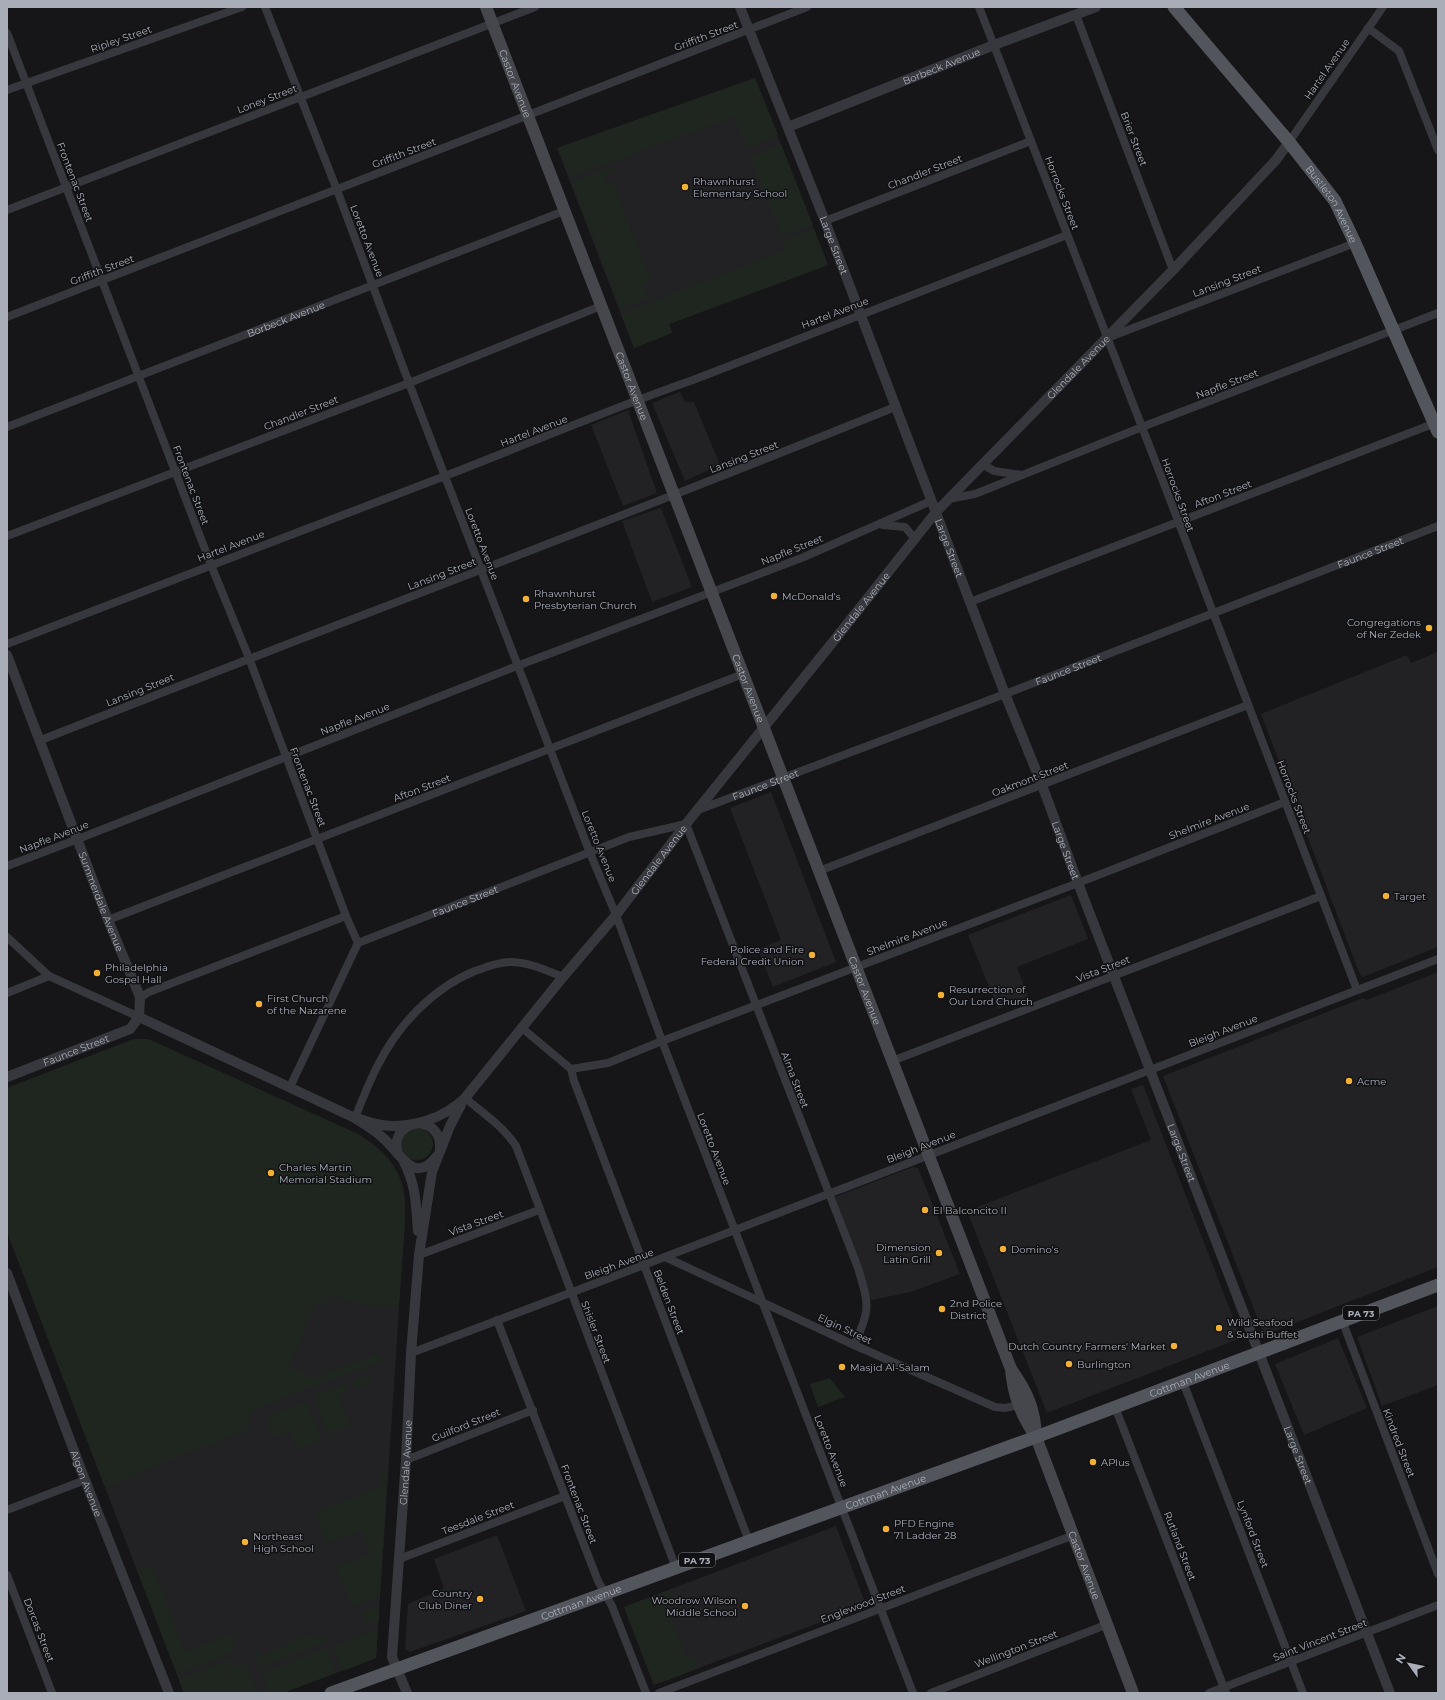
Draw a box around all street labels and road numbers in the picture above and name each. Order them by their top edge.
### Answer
street label: Griffith Street [672,18,740,54]
street label: Ripley Street [89,22,153,56]
street label: Hartel Avenue [1301,36,1353,102]
street label: Borbeck Avenue [901,45,982,87]
street label: Castor Avenue [496,47,535,120]
street label: Loney Street [235,82,299,116]
street label: Brier Street [1118,110,1150,168]
street label: Griffith Street [370,135,438,171]
street label: Frontenac Street [54,140,96,224]
street label: Chandler Street [886,152,964,192]
street label: Horrocks Street [1042,154,1082,232]
street label: Bustleton Avenue [1303,162,1360,245]
street label: Loretto Avenue [347,203,387,279]
street label: Large Street [817,214,851,276]
street label: Griffith Street [68,252,136,288]
street label: Lansing Street [1191,262,1263,300]
street label: Hartel Avenue [799,294,871,332]
street label: Borbeck Avenue [245,298,327,340]
street label: Glendale Avenue [1044,332,1113,402]
street label: Castor Avenue [613,350,651,422]
street label: Napfle Street [1194,366,1260,402]
street label: Chandler Street [262,393,340,433]
street label: Hartel Avenue [498,412,570,450]
street label: Lansing Street [708,438,780,476]
street label: Frontenac Street [170,443,212,527]
street label: Horrocks Street [1159,456,1197,534]
street label: Afton Street [1193,477,1253,511]
street label: Loretto Avenue [462,506,502,582]
street label: Large Street [932,517,966,579]
street label: Hartel Avenue [195,527,267,565]
street label: Napfle Street [759,532,825,568]
street label: Faunce Street [1335,534,1405,571]
street label: Lansing Street [406,555,478,593]
street label: Glendale Avenue [829,569,892,644]
street label: Faunce Street [1033,651,1103,688]
street label: Castor Avenue [729,652,768,724]
street label: Lansing Street [104,670,176,710]
street label: Napfle Avenue [318,700,392,738]
street label: Frontenac Street [287,745,329,829]
street label: Oakmont Street [990,758,1070,800]
street label: Horrocks Street [1274,758,1314,836]
street label: Faunce Street [730,766,800,803]
street label: Afton Street [392,771,452,805]
street label: Shelmire Avenue [1167,800,1251,842]
street label: Loretto Avenue [579,808,619,884]
street label: Napfle Avenue [17,818,91,856]
street label: Large Street [1049,819,1083,881]
street label: Glendale Avenue [627,822,690,897]
street label: Summerdale Avenue [76,850,127,953]
street label: Faunce Street [430,882,500,920]
street label: Shelmire Avenue [865,916,949,958]
street label: Vista Street [1074,953,1132,985]
street label: Castor Avenue [846,954,884,1027]
street label: Bleigh Avenue [1187,1012,1259,1050]
street label: Faunce Street [41,1031,111,1069]
street label: Alma Street [778,1050,812,1110]
street label: Loretto Avenue [694,1111,734,1187]
street label: Large Street [1165,1122,1199,1184]
street label: Bleigh Avenue [885,1128,957,1166]
street label: Vista Street [447,1207,505,1239]
street label: Bleigh Avenue [583,1245,655,1283]
street label: Belden Street [651,1268,687,1336]
street label: Shisler Street [578,1299,614,1365]
road number: PA 73 [1343,1306,1379,1320]
street label: Elgin Street [816,1311,874,1347]
street label: Cottman Avenue [1147,1358,1231,1400]
street label: Guilford Street [430,1405,502,1445]
street label: Kindred Street [1380,1407,1418,1479]
street label: Loretto Avenue [811,1413,851,1489]
street label: Glendale Avenue [396,1420,414,1505]
street label: Large Street [1281,1424,1315,1486]
street label: Algon Avenue [68,1448,105,1519]
street label: Frontenac Street [558,1462,600,1546]
street label: Cottman Avenue [843,1471,928,1512]
street label: Teesdale Street [440,1498,516,1538]
street label: Lynford Street [1234,1498,1272,1570]
street label: Rutland Street [1161,1510,1199,1582]
street label: Castor Avenue [1066,1529,1103,1601]
road number: PA 73 [679,1553,715,1567]
street label: Cottman Avenue [539,1582,623,1623]
street label: Englewood Street [819,1582,907,1626]
street label: Dorcas Street [21,1596,57,1664]
street label: Saint Vincent Street [1271,1616,1369,1664]
street label: Wellington Street [973,1627,1059,1671]

